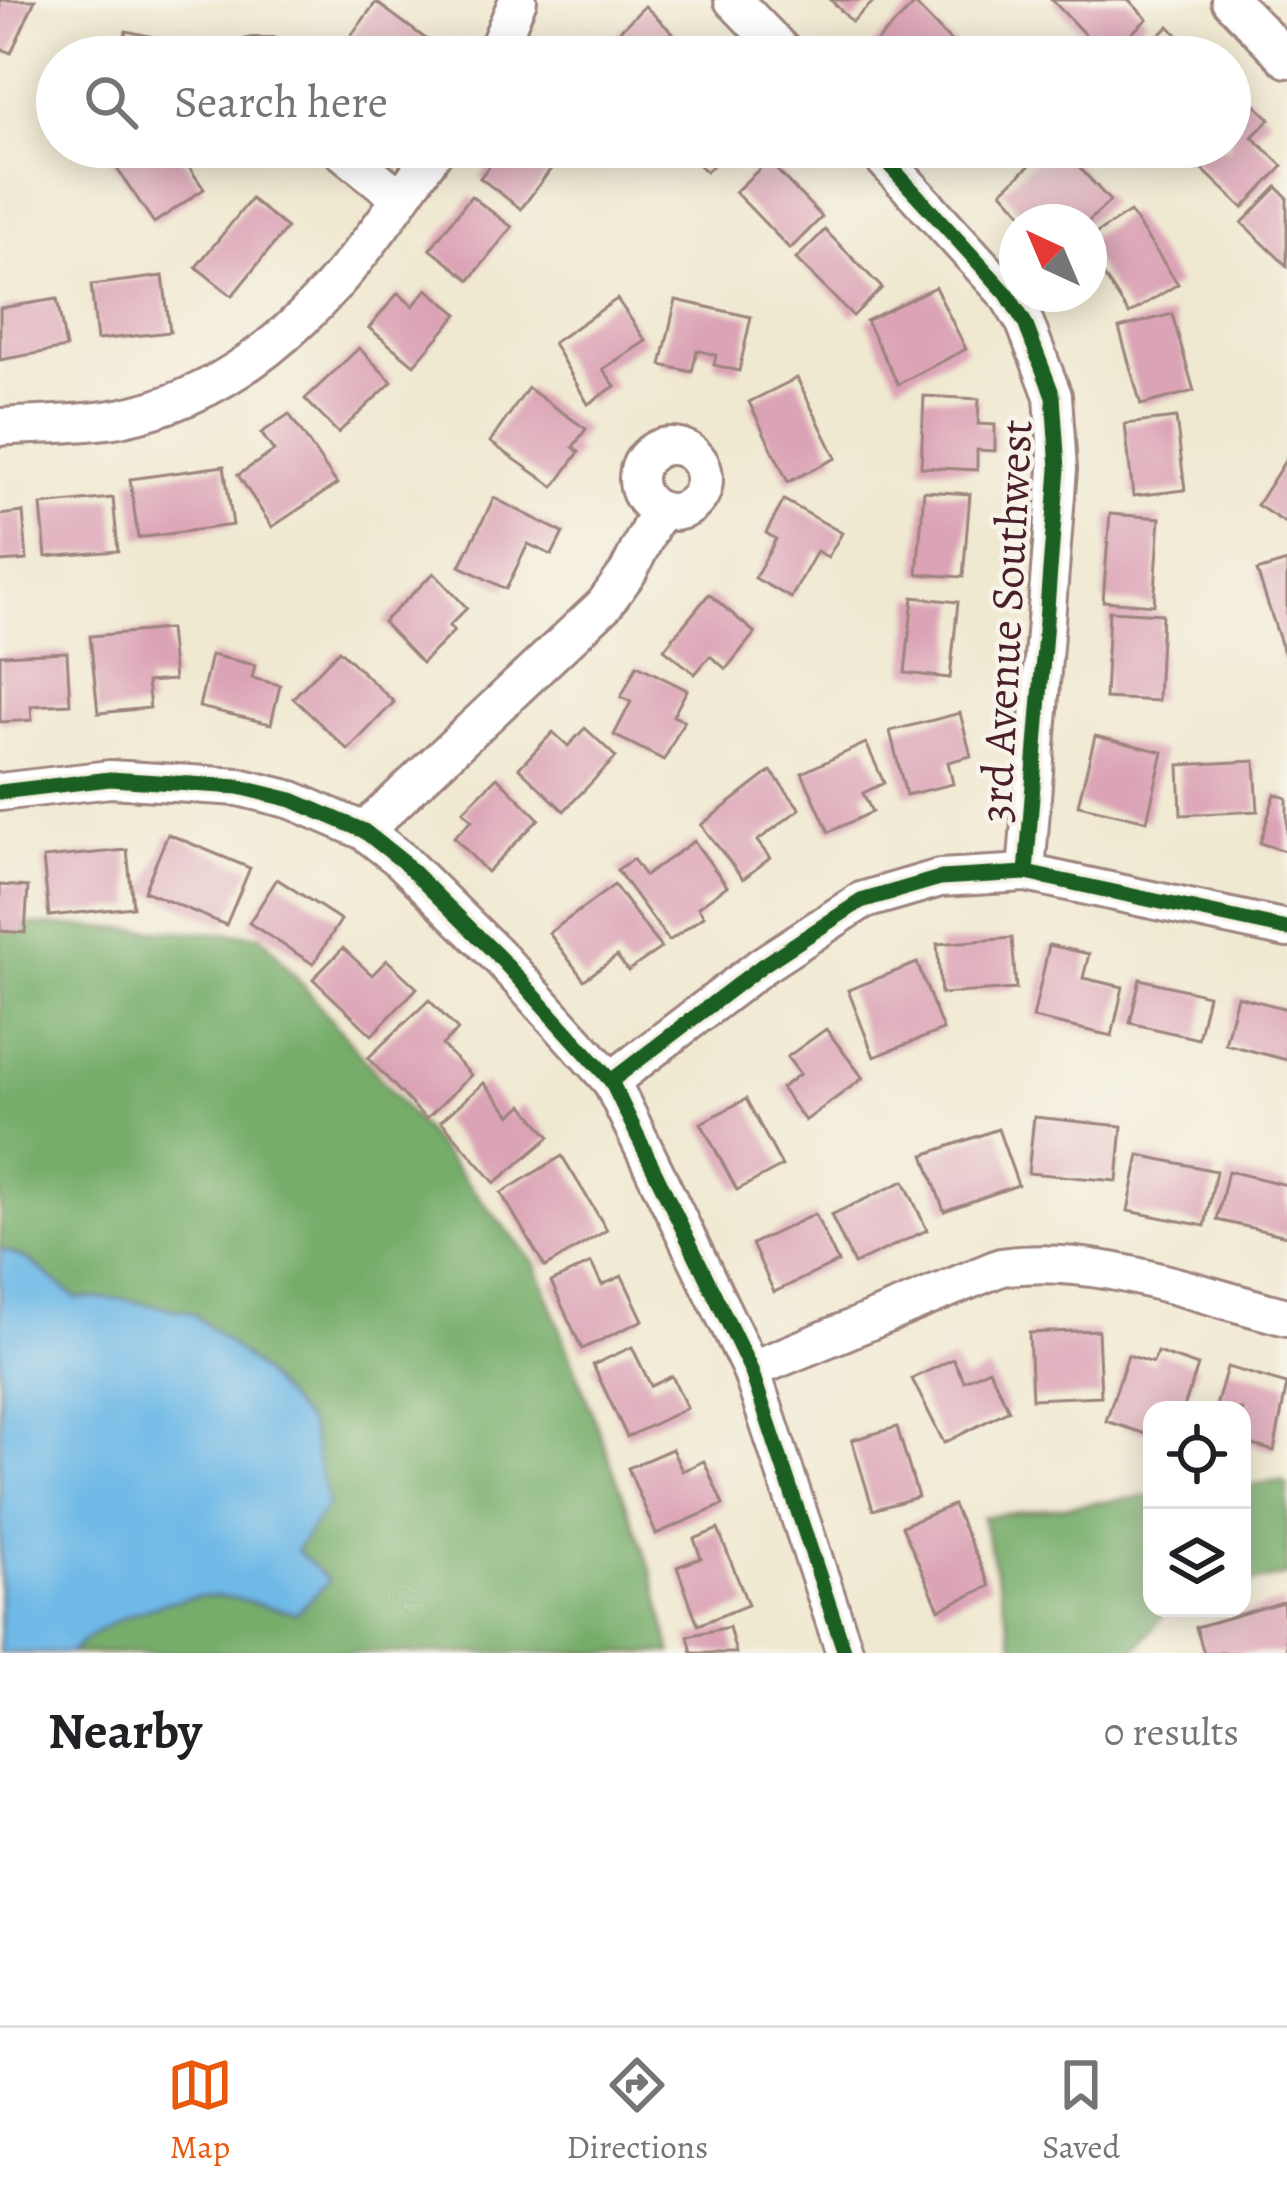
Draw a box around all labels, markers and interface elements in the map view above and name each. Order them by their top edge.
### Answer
search box [36,36,1251,168]
icon: search [78,69,144,135]
text: Search here [174,71,388,133]
north arrow [999,204,1107,312]
street label: 3rd Avenue Southwest [964,418,1048,824]
map controls [1143,1401,1251,1617]
button: locate [1143,1401,1251,1509]
button: layers [1143,1509,1251,1617]
text: Nearby [48,1696,202,1766]
text: 0 results [1104,1705,1239,1758]
tab: Map [167,2052,233,2169]
tab: Directions [567,2052,708,2169]
tab: Saved [1042,2052,1120,2169]

